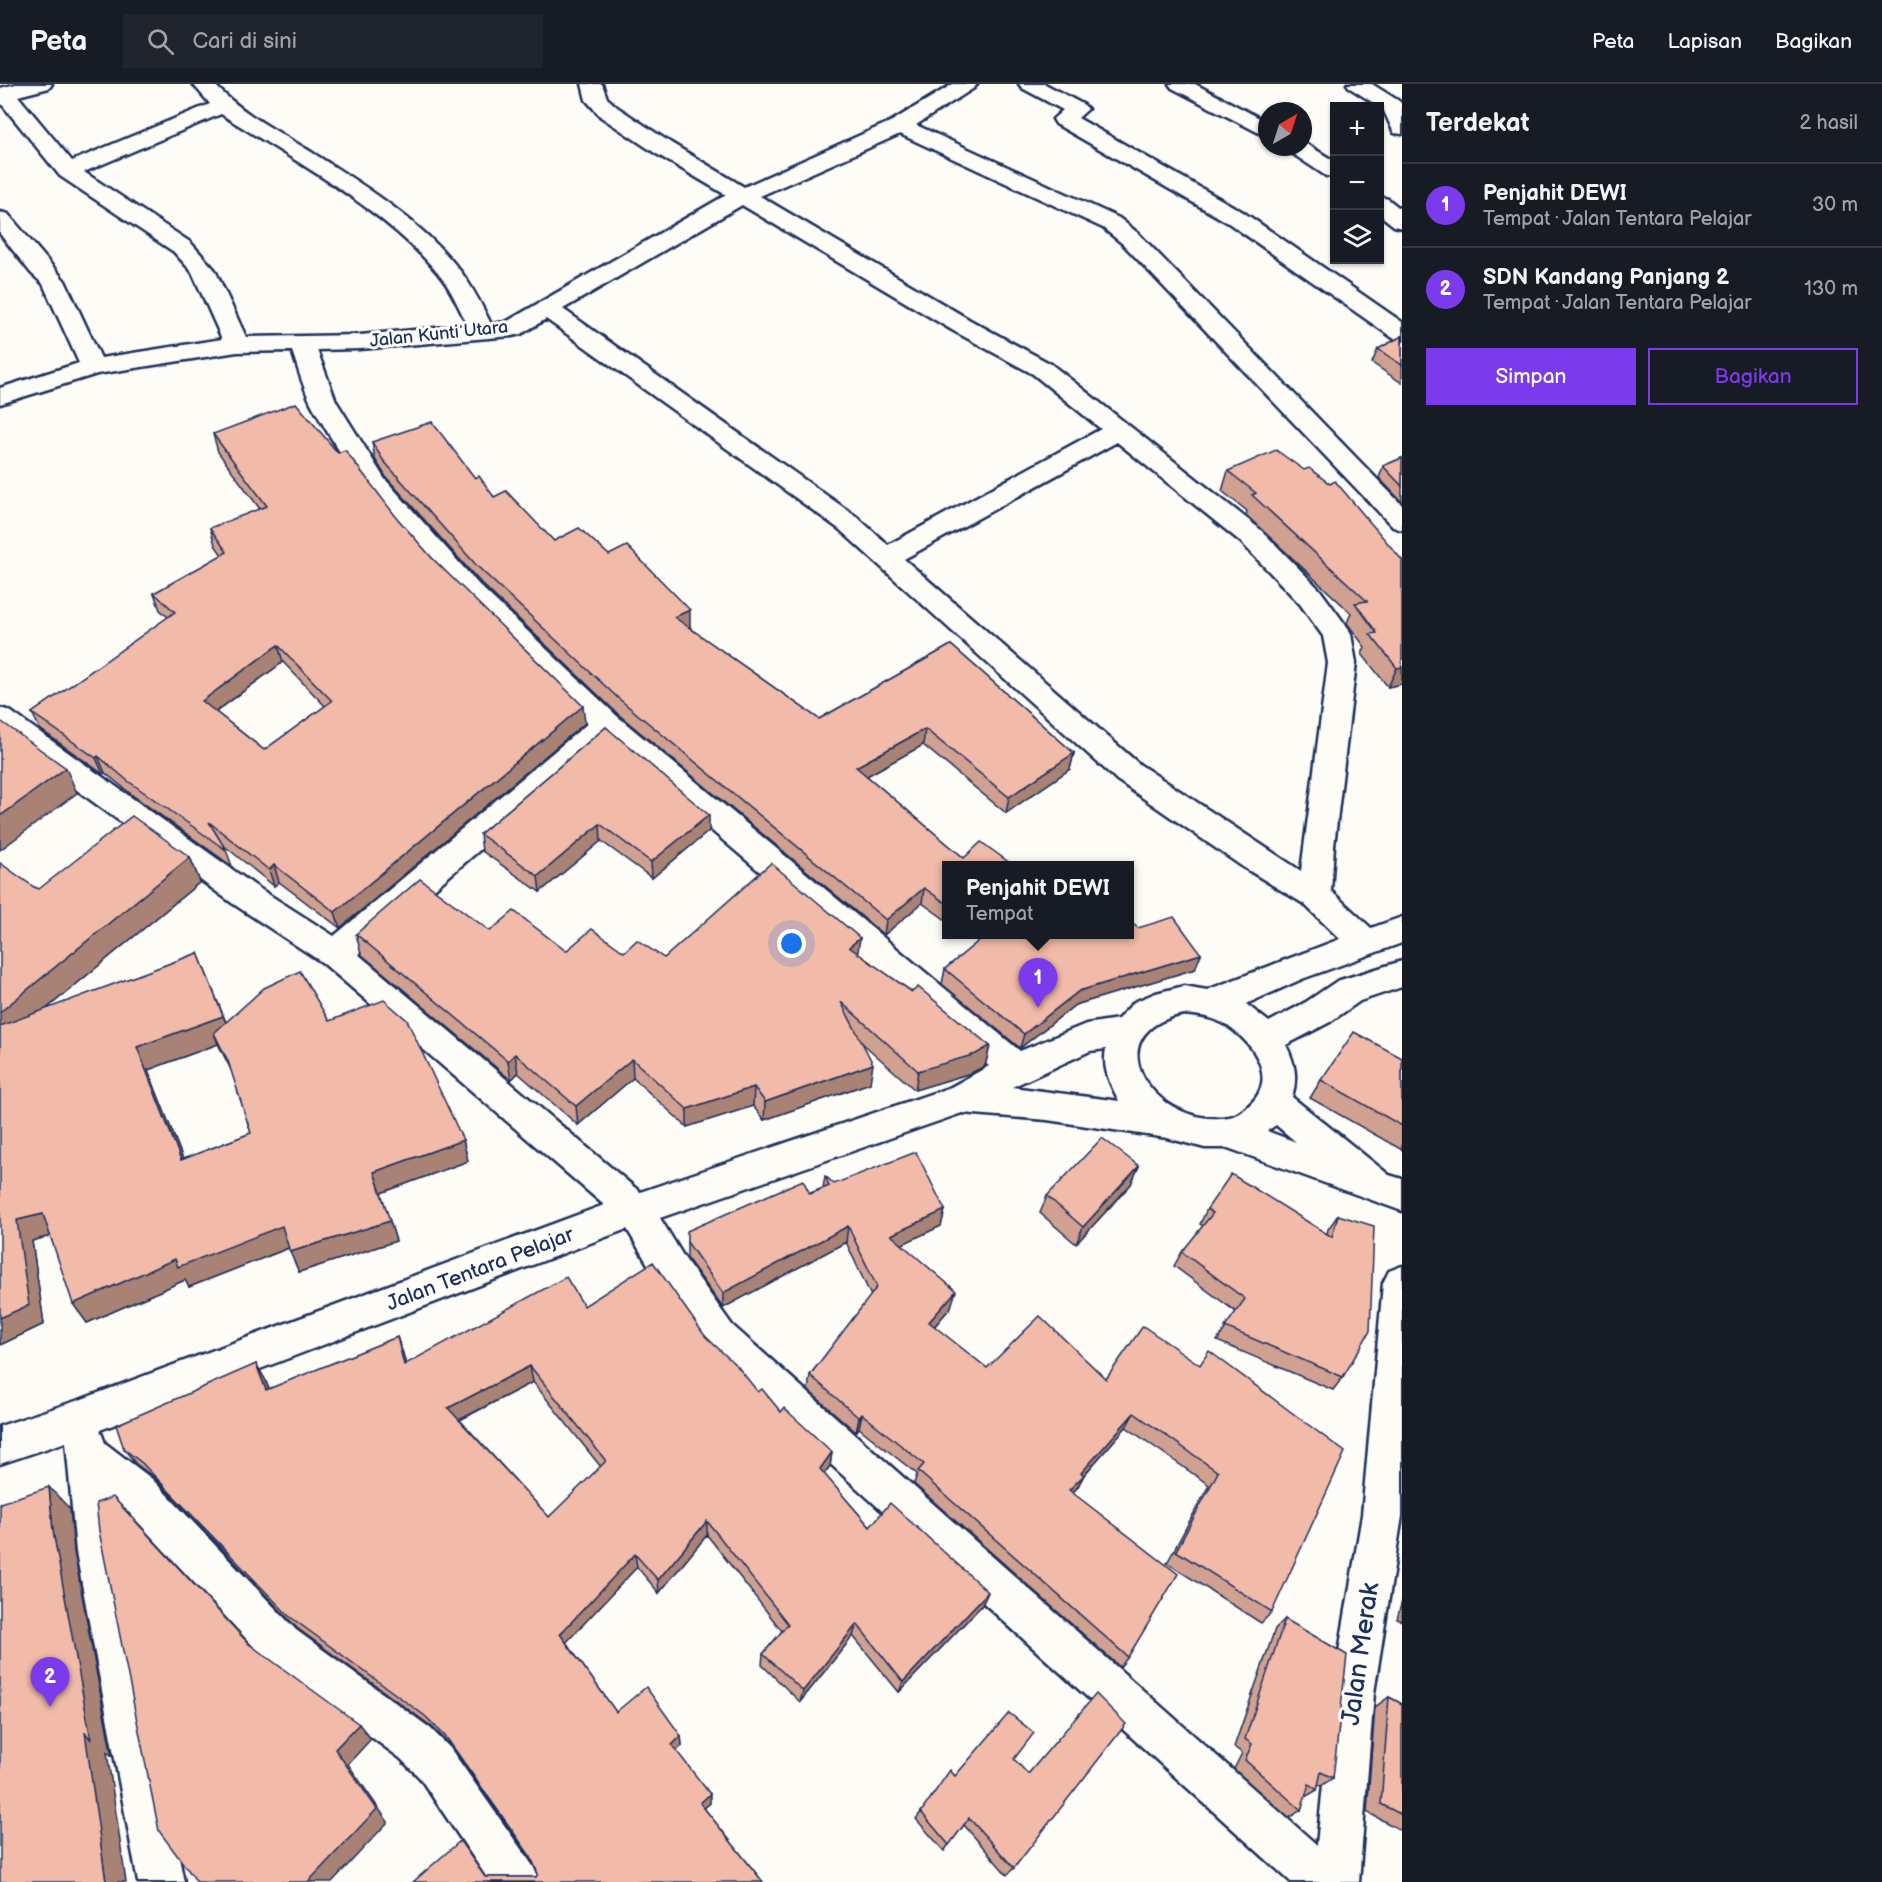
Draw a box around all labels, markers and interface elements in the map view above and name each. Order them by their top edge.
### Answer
search box [123,14,543,68]
text: Peta [30,25,87,58]
icon: search [144,25,177,58]
text: Cari di sini [192,28,297,55]
text: Peta [1592,29,1634,54]
text: Lapisan [1667,29,1742,54]
text: Bagikan [1775,29,1852,54]
north arrow [1258,102,1312,156]
map controls [1330,102,1384,264]
button: + [1330,102,1384,156]
text: Terdekat [1426,108,1529,139]
text: 2 hasil [1799,111,1858,135]
button: − [1330,156,1384,210]
text: Penjahit DEWI [1483,180,1627,207]
text: 1 [1441,193,1450,217]
text: 30 m [1812,193,1858,217]
text: Tempat · Jalan Tentara Pelajar [1483,207,1751,231]
button: layers [1330,210,1384,264]
text: SDN Kandang Panjang 2 [1483,264,1729,291]
text: 2 [1440,277,1451,301]
text: 130 m [1804,277,1858,301]
text: Tempat · Jalan Tentara Pelajar [1483,291,1751,315]
street label: Jalan Kunti Utara [369,316,509,352]
button: Simpan [1426,348,1636,405]
button: Bagikan [1648,348,1858,405]
popup [942,861,1134,939]
text: Penjahit DEWI [966,875,1110,902]
text: Tempat [966,902,1033,926]
your location [777,929,806,958]
pin: 1 [1018,958,1058,1008]
street label: Jalan Tentara Pelajar [383,1222,578,1316]
street label: Jalan Merak [1336,1580,1386,1727]
pin: 2 [31,1658,70,1707]

